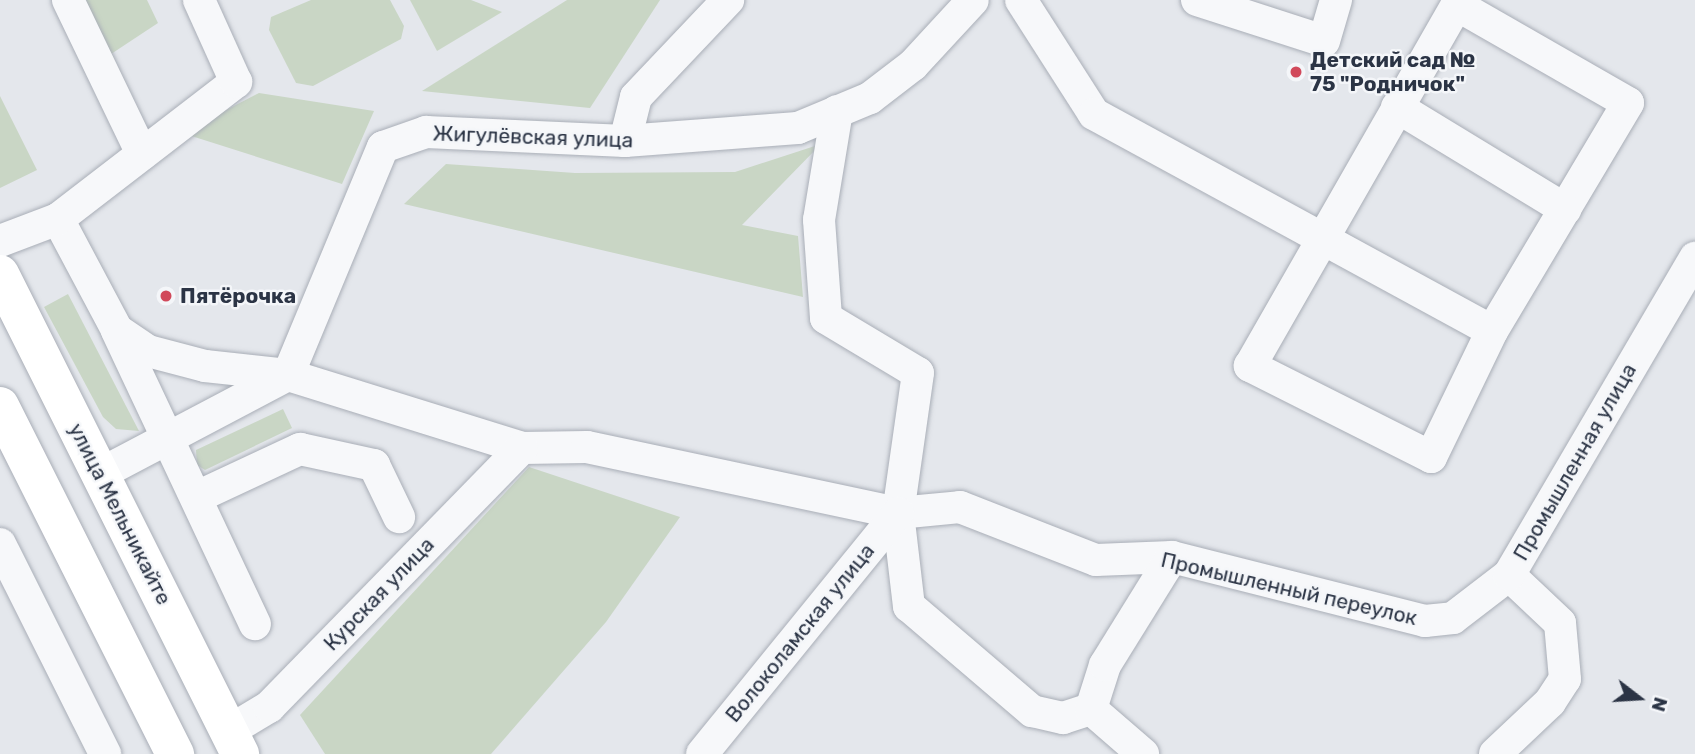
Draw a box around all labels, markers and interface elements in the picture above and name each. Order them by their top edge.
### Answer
place label: Детский сад № 75 "Родничок" [1310,47,1475,97]
marker: Детский сад № 75 "Родничок" [1288,64,1304,80]
street label: Жигулёвская улица [432,121,634,153]
place label: Пятёрочка [180,283,296,309]
marker: Пятёрочка [158,288,174,304]
street label: Промышленная улица [1508,359,1642,565]
street label: улица Мельникайте [63,419,177,609]
street label: Курская улица [319,532,439,656]
street label: Волоколамская улица [720,539,880,727]
street label: Промышленный переулок [1159,547,1419,631]
north arrow [1604,663,1674,733]
text: N [1647,694,1673,714]

